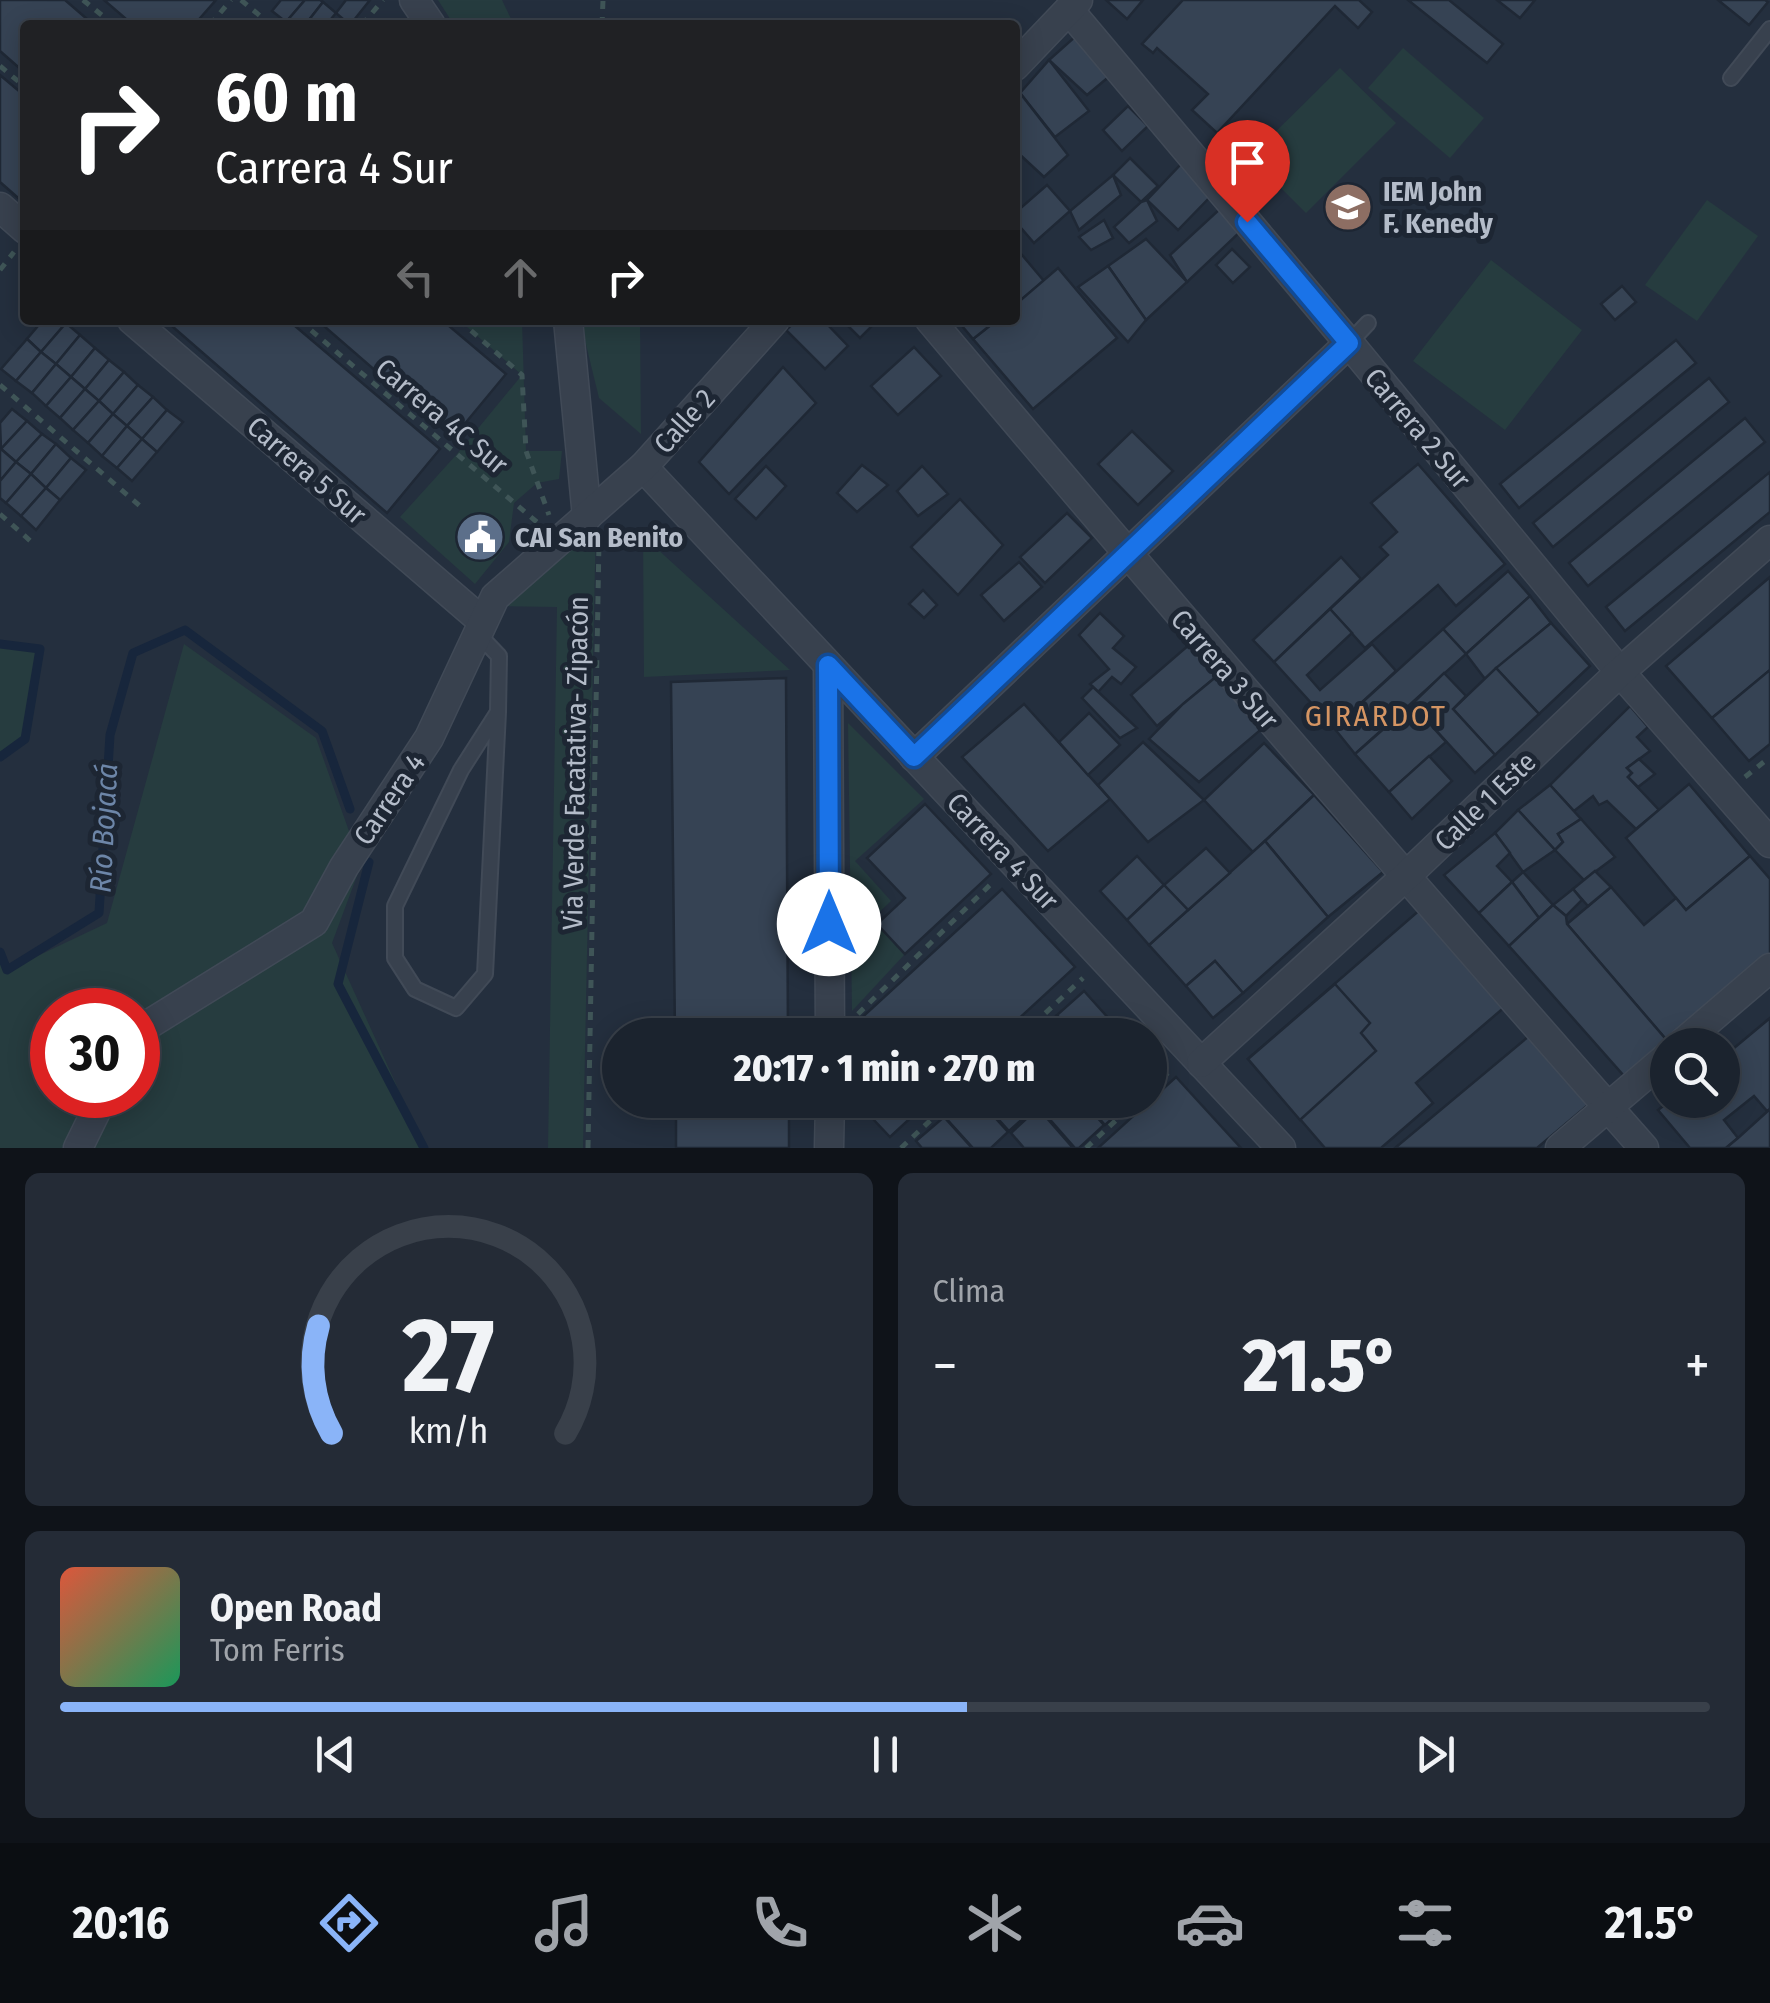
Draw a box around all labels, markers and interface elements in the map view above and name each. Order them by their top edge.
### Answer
text: 60 m [215,56,358,140]
icon: right [50,60,180,190]
pin [1205,120,1290,223]
icon: arrive [1220,135,1275,190]
text: Carrera 4 Sur [215,141,453,195]
place label: IEM John F. Kenedy [1383,175,1493,240]
school or university icon: IEM John F. Kenedy [1322,181,1374,233]
icon: left [388,250,443,305]
icon: ahead [493,250,548,305]
icon: right [598,250,653,305]
street label: Carrera 4C Sur [369,352,515,481]
street label: Carrera 2 Sur [1358,362,1478,495]
street label: Calle 2 [647,383,722,460]
street label: Carrera 5 Sur [240,410,373,531]
public building icon: CAI San Benito [454,511,506,563]
place label: CAI San Benito [515,521,683,554]
street label: Via Verde Facatativa- Zipacón [556,596,595,930]
street label: Carrera 3 Sur [1164,603,1285,736]
district label: GIRARDOT [1305,698,1447,734]
street label: Calle 1 Este [1428,745,1543,858]
street label: Carrera 4 [347,747,432,851]
water label: Río Bojacá [83,762,125,894]
street label: Carrera 4 Sur [940,786,1065,917]
position arrow [777,872,881,976]
speed limit sign: 30 [30,988,160,1118]
map controls [1650,1028,1740,1118]
button: search [1650,1028,1740,1118]
text: 20:17 · 1 min · 270 m [734,1045,1035,1091]
text: Clima [933,1272,1005,1310]
text: 27 [402,1294,495,1419]
text: 21.5° [1243,1321,1399,1411]
text: − [933,1333,957,1399]
text: + [1685,1333,1710,1399]
text: km/h [409,1410,489,1452]
text: Open Road [210,1585,382,1631]
text: Tom Ferris [210,1631,345,1669]
icon: previous [308,1727,363,1782]
icon: pause [858,1727,913,1782]
icon: next [1408,1727,1463,1782]
icon: directions [314,1888,384,1958]
icon: music [529,1888,599,1958]
icon: phone [745,1888,815,1958]
icon: climate [960,1888,1030,1958]
icon: car [1175,1888,1245,1958]
icon: filters [1390,1888,1460,1958]
text: 20:16 [73,1896,169,1950]
text: 21.5° [1605,1896,1697,1950]

